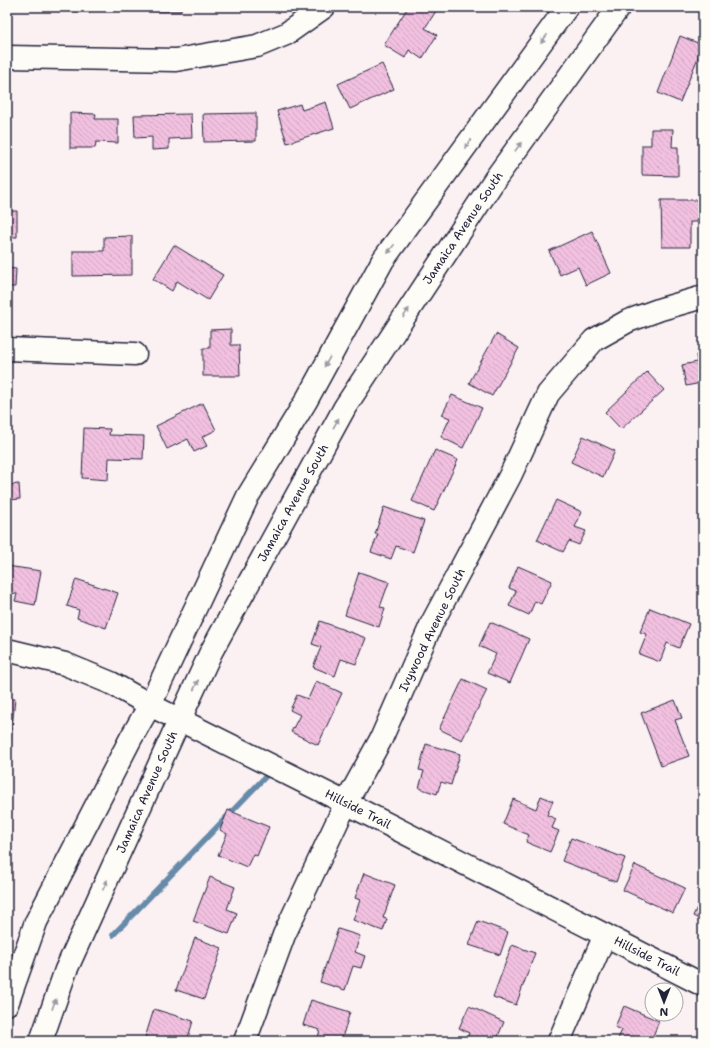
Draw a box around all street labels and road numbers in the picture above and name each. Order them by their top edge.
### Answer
street label: Jamaica Avenue South [419,169,507,287]
street label: Jamaica Avenue South [254,441,332,565]
street label: Ivywood Avenue South [395,566,469,694]
street label: Jamaica Avenue South [113,728,181,856]
street label: Hillside Trail [322,786,394,833]
street label: Hillside Trail [611,933,683,980]

